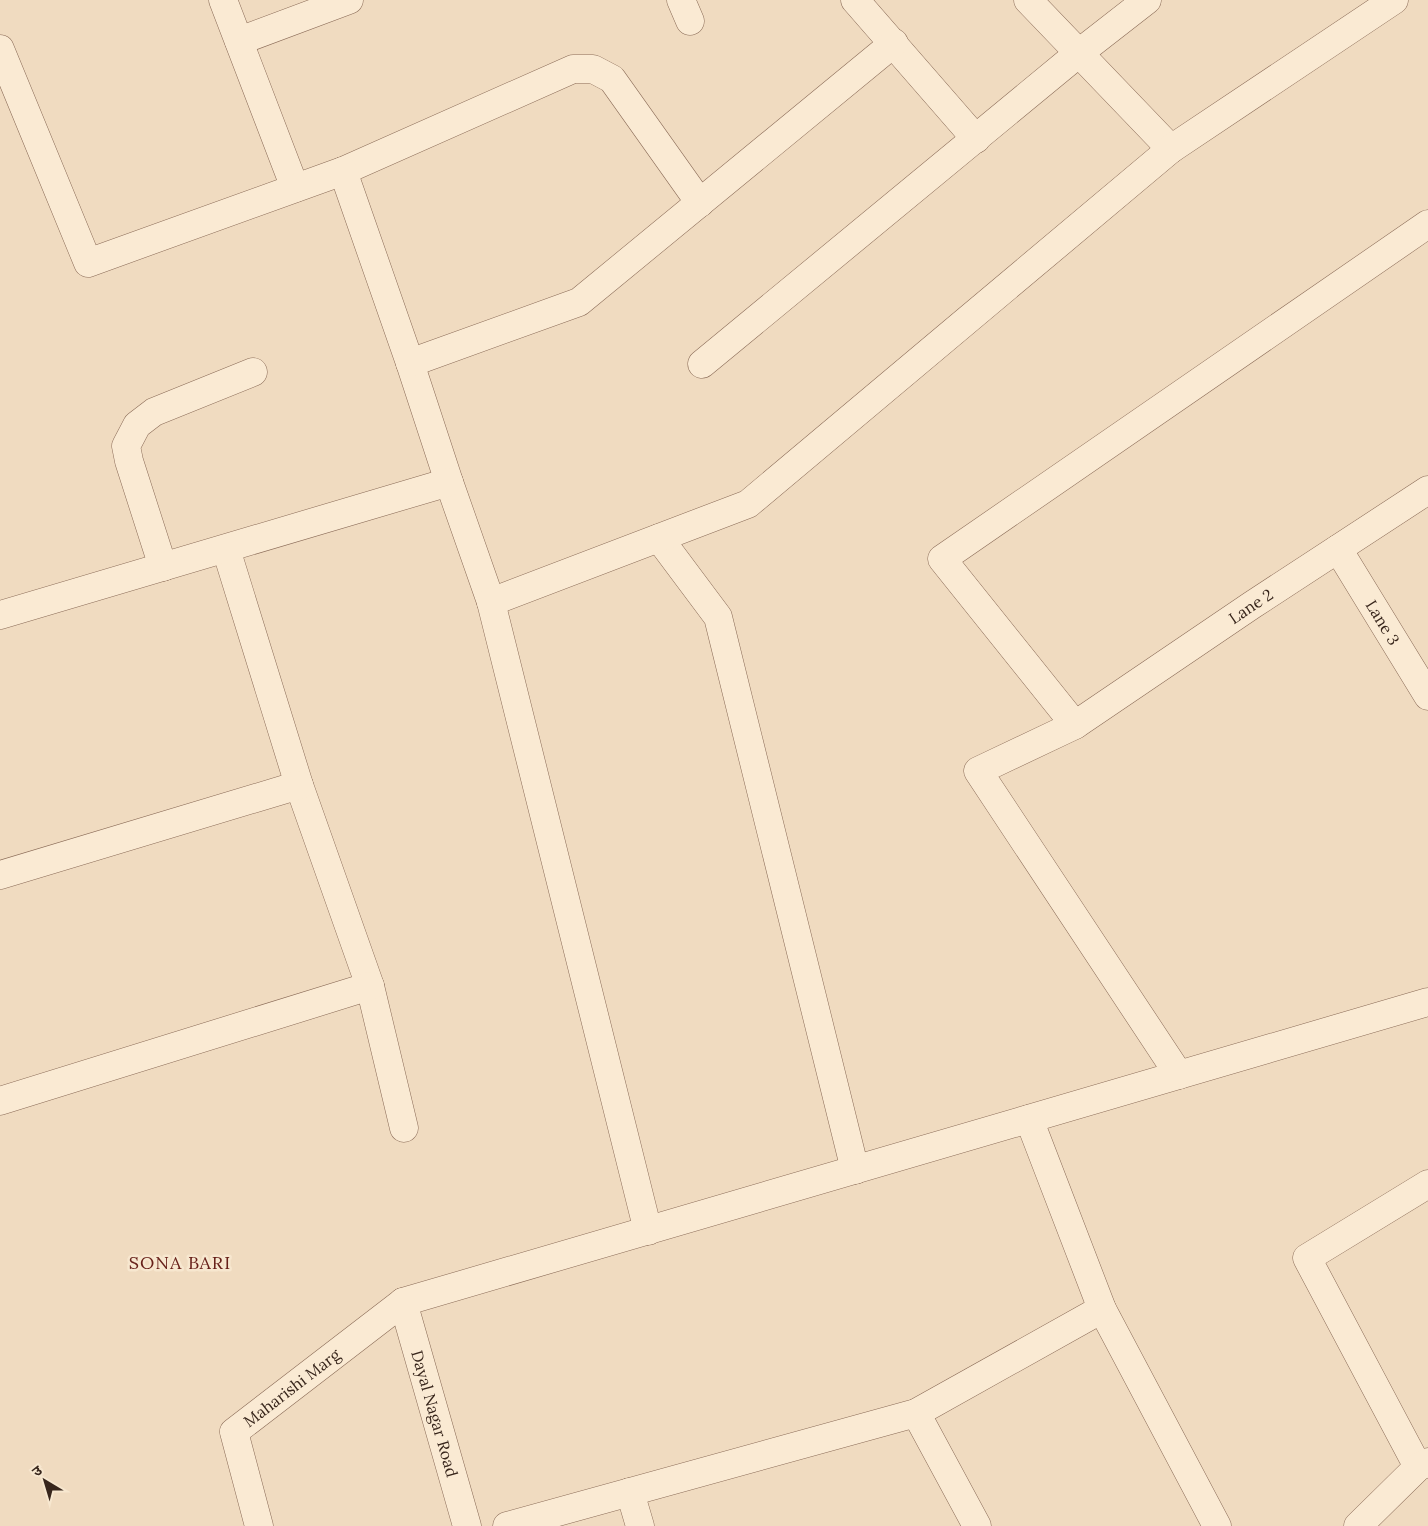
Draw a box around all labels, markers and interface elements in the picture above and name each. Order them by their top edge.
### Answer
street label: Lane 2 [1225,584,1277,628]
street label: Lane 3 [1361,596,1404,649]
district label: SONA BARI [129,1251,231,1274]
street label: Maharishi Marg [239,1343,345,1431]
street label: Dayal Nagar Road [407,1348,463,1480]
north arrow [20,1456,70,1506]
text: उ [28,1461,46,1480]

